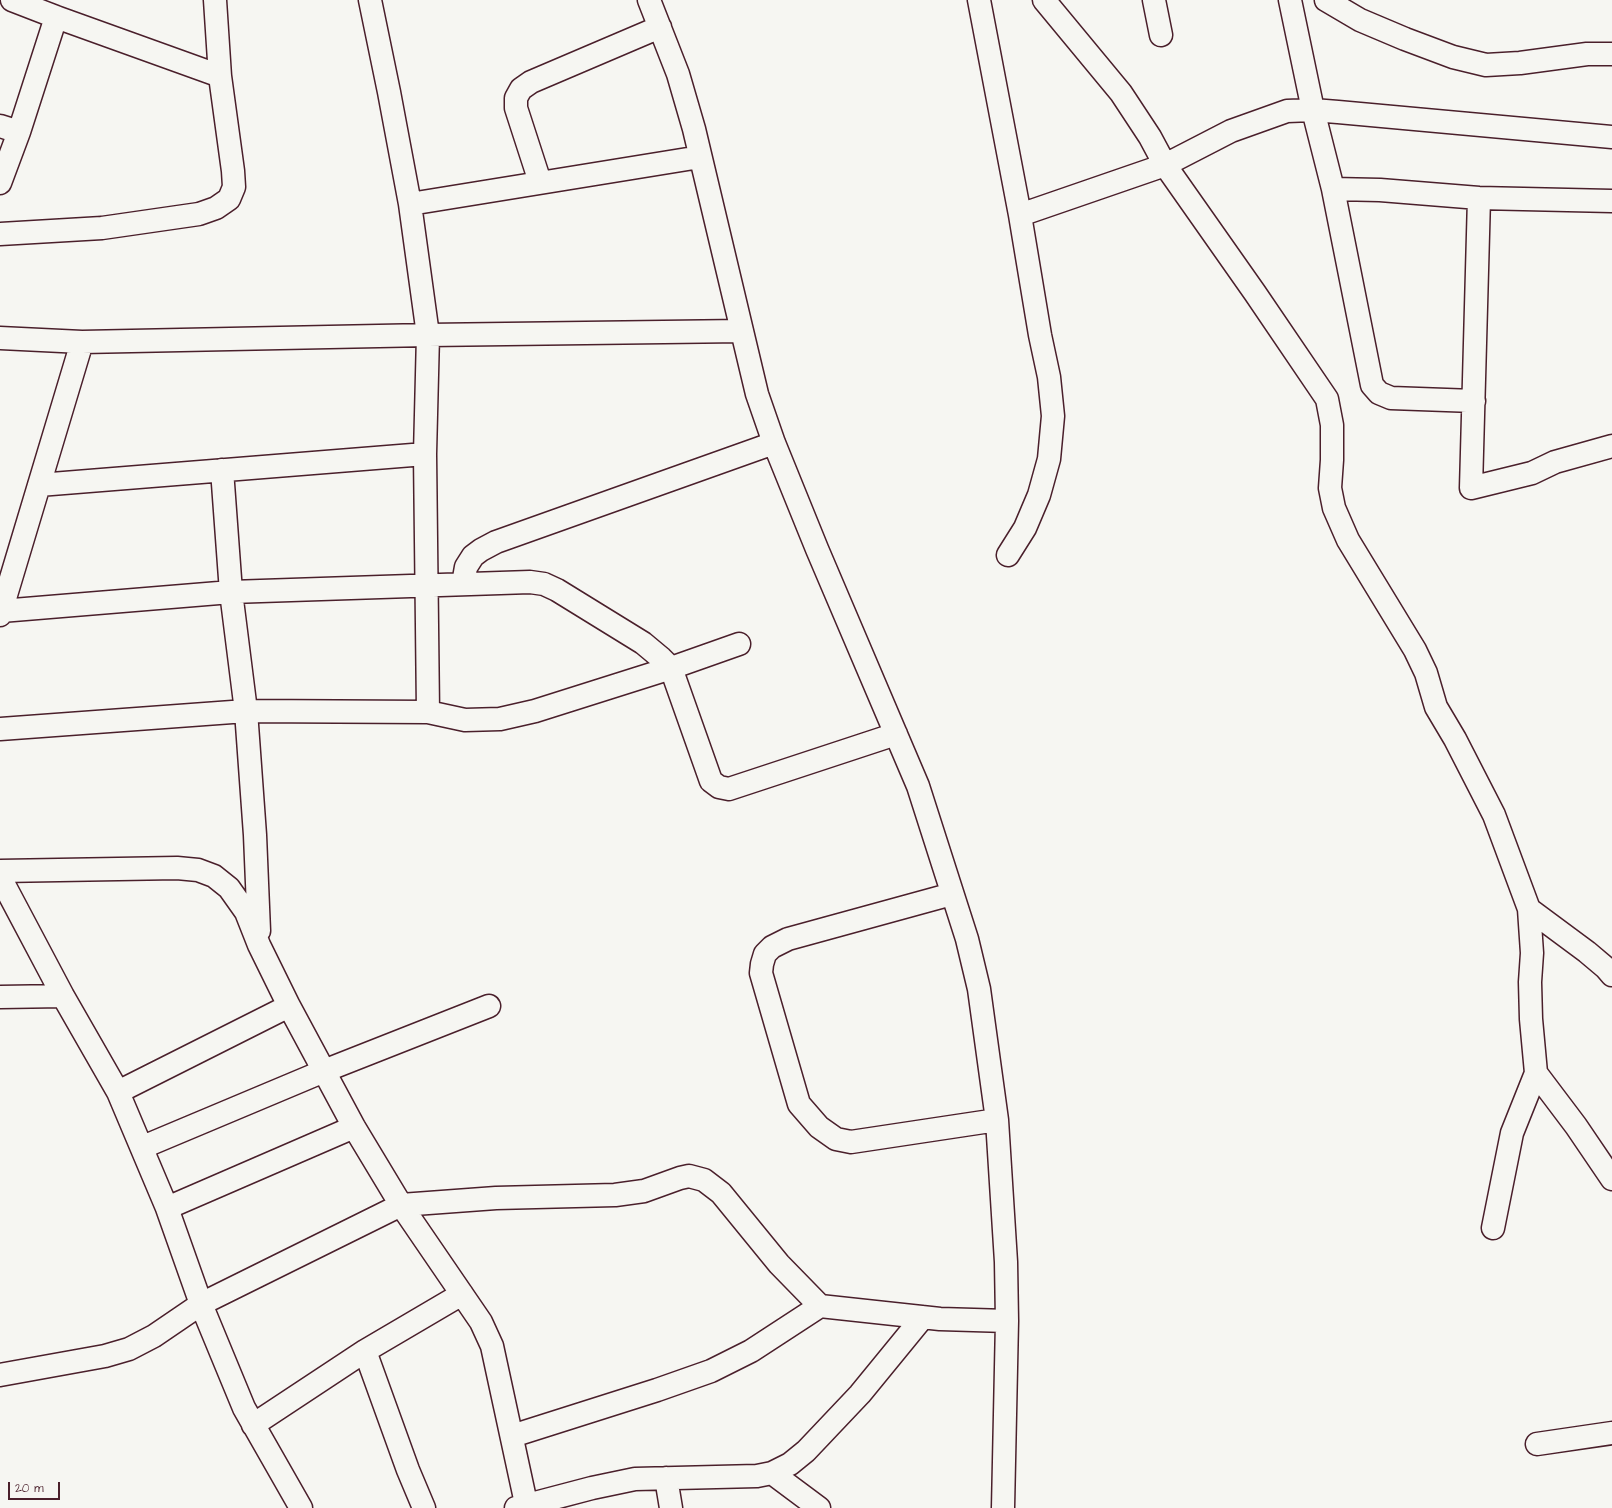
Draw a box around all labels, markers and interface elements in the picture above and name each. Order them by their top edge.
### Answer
scale bar [10,1474,62,1500]
text: 20 m [15,1480,44,1497]

